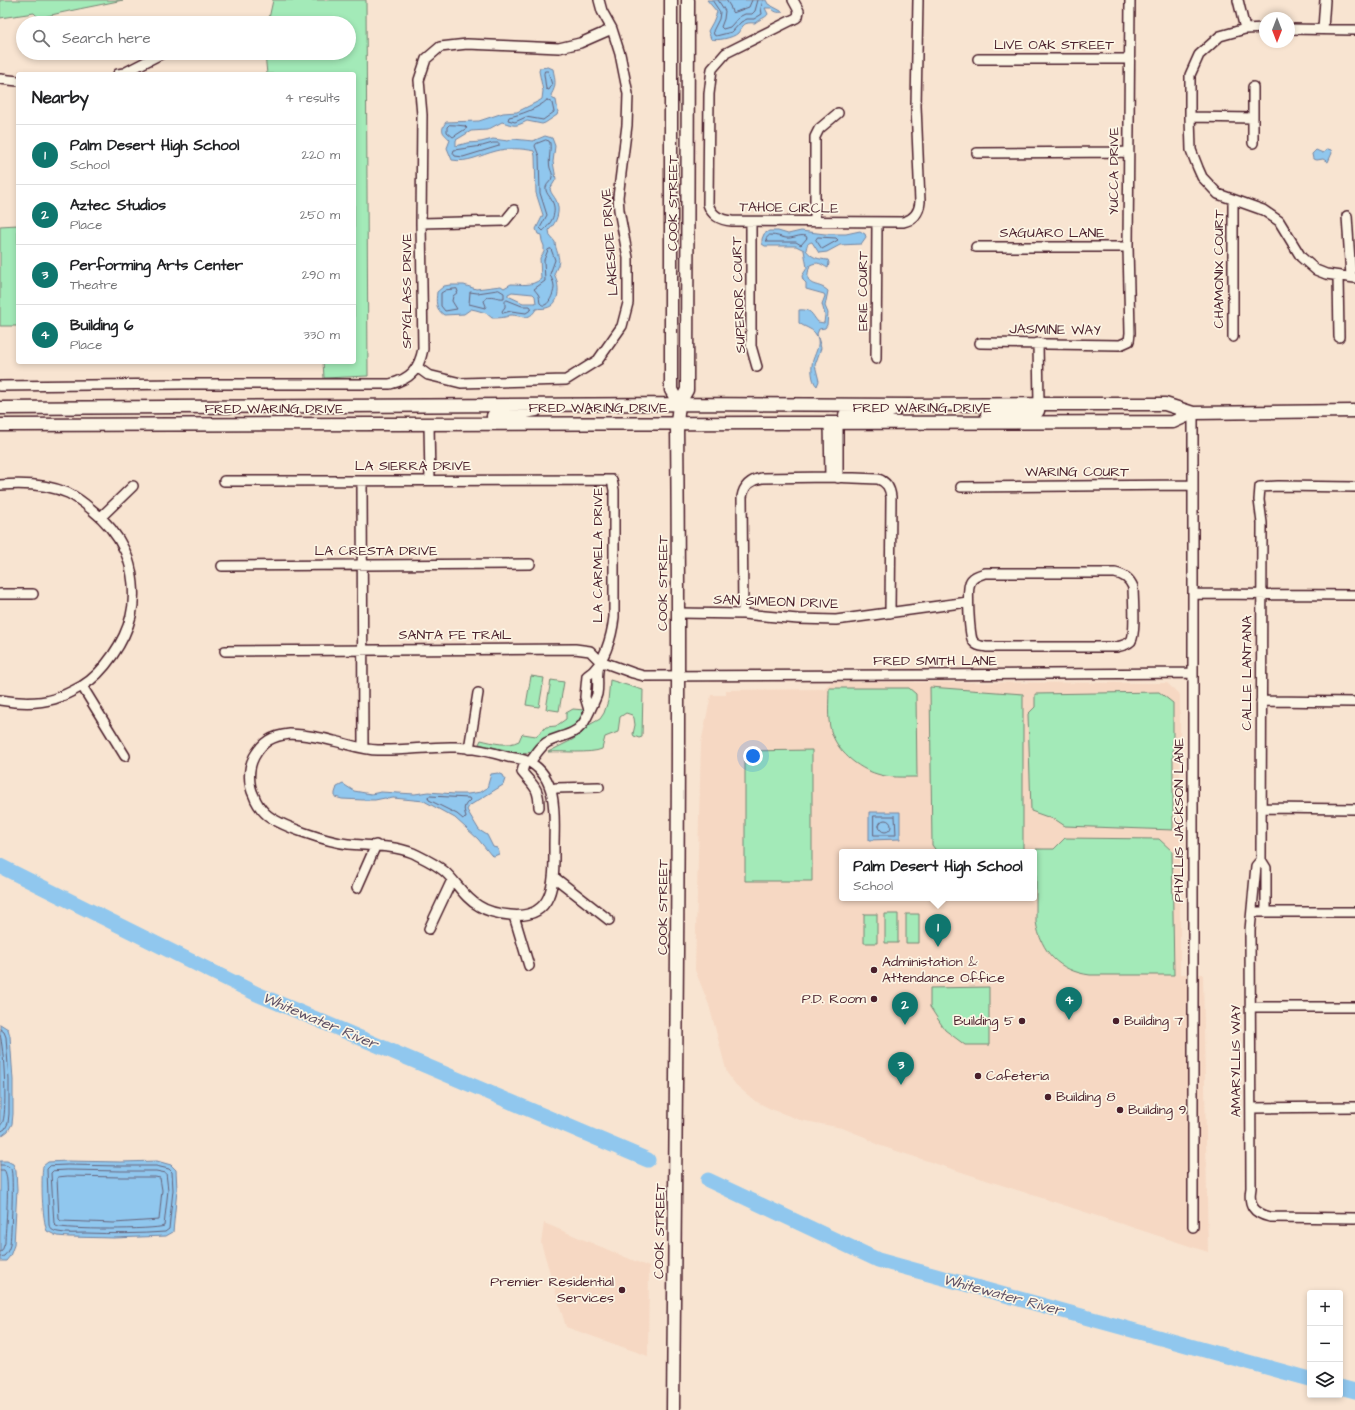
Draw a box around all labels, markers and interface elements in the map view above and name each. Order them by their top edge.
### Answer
north arrow [1259,12,1295,48]
search box [16,16,356,60]
icon: search [30,27,52,49]
text: Search here [62,28,151,49]
street label: LIVE OAK STREET [994,35,1114,55]
text: Nearby [32,86,89,110]
text: 4 results [285,89,340,107]
street label: YUCCA DRIVE [1104,126,1124,215]
text: Palm Desert High School [70,135,239,156]
text: 1 [44,146,46,164]
text: 220 m [302,146,340,164]
street label: COOK STREET [663,155,683,251]
text: School [70,156,110,174]
street label: LAKESIDE DRIVE [596,187,624,296]
text: Aztec Studios [70,195,166,216]
street label: TAHOE CIRCLE [739,197,840,219]
text: 2 [41,206,49,224]
text: 250 m [300,206,340,224]
street label: CHAMONIX COURT [1209,209,1229,329]
text: Place [70,216,102,234]
street label: SAGUARO LANE [999,223,1105,243]
street label: SPYGLASS DRIVE [397,232,417,349]
street label: SUPERIOR COURT [727,236,751,354]
street label: ERIE COURT [853,251,873,331]
text: Performing Arts Center [70,255,243,276]
text: 3 [42,266,48,284]
text: 290 m [302,266,340,284]
text: Theatre [70,276,118,294]
text: Building 6 [70,315,134,336]
street label: JASMINE WAY [1009,319,1101,341]
text: 4 [41,326,49,344]
text: 330 m [303,326,340,344]
text: Place [70,336,102,354]
street label: FRED WARING DRIVE [528,398,668,418]
street label: FRED WARING DRIVE [852,398,992,418]
street label: FRED WARING DRIVE [204,399,344,419]
street label: LA SIERRA DRIVE [355,456,472,476]
street label: WARING COURT [1025,462,1129,482]
street label: LA CARMELA DRIVE [588,487,608,623]
street label: COOK STREET [653,535,673,631]
street label: LA CRESTA DRIVE [315,541,438,561]
street label: SAN SIMEON DRIVE [713,590,840,614]
street label: CALLE LANTANA [1237,615,1257,731]
street label: SANTA FE TRAIL [398,625,512,645]
street label: FRED SMITH LANE [873,651,998,671]
street label: PHYLLIS JACKSON LANE [1169,737,1189,902]
your location [743,746,763,766]
popup [839,849,1037,901]
text: Palm Desert High School [853,856,1023,877]
street label: COOK STREET [653,859,673,955]
text: School [853,877,893,895]
pin: 1 [925,914,951,947]
place label: Administation & Attendance Office [882,952,1005,988]
marker: Administation & Attendance Office [869,965,879,975]
water label: Whitewater River [259,987,382,1055]
pin: 4 [1056,987,1082,1020]
place label: P.D. Room [802,989,866,1009]
pin: 2 [892,992,918,1025]
marker: P.D. Room [869,994,879,1004]
street label: AMARYLLIS WAY [1226,1004,1246,1117]
place label: Building 5 [954,1011,1014,1031]
place label: Building 7 [1124,1011,1184,1031]
marker: Building 5 [1017,1016,1027,1026]
marker: Building 7 [1111,1016,1121,1026]
pin: 3 [888,1052,914,1085]
place label: Cafeteria [986,1066,1049,1086]
marker: Cafeteria [973,1071,983,1081]
place label: Building 8 [1056,1087,1116,1107]
marker: Building 8 [1043,1092,1053,1102]
place label: Building 9 [1128,1100,1187,1120]
marker: Building 9 [1115,1105,1125,1115]
street label: COOK STREET [649,1183,671,1279]
water label: Whitewater River [941,1269,1067,1322]
place label: Premier Residential Services [490,1272,614,1308]
marker: Premier Residential Services [617,1285,627,1295]
map controls [1307,1290,1343,1398]
button: + [1307,1290,1343,1326]
button: − [1307,1326,1343,1362]
button: layers [1307,1362,1343,1398]

